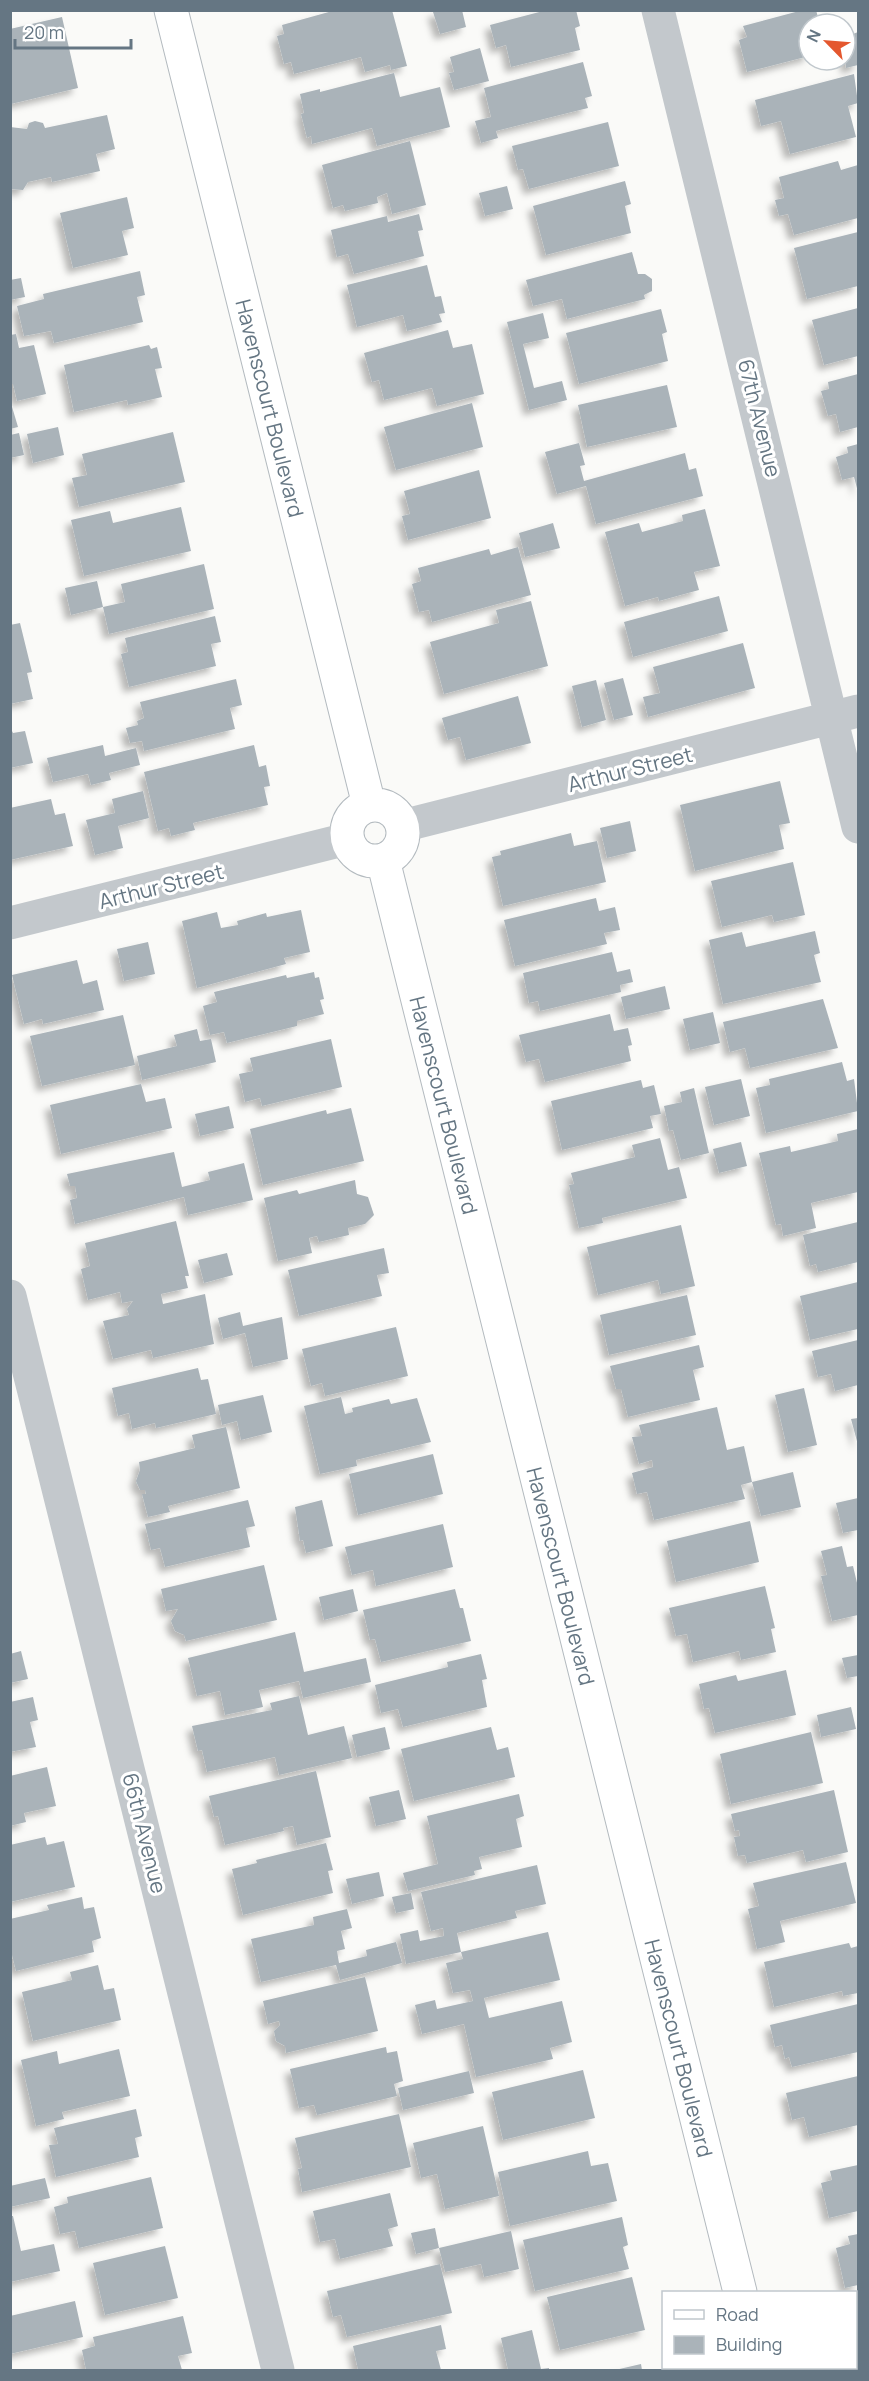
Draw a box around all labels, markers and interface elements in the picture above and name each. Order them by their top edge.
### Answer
scale bar [15,12,130,50]
north arrow [797,12,857,72]
text: 20 m [24,20,64,44]
text: N [801,26,826,46]
street label: Havenscourt Boulevard [229,296,311,520]
street label: 67th Avenue [732,356,788,480]
street label: Arthur Street [565,740,695,798]
street label: Arthur Street [96,857,226,915]
street label: Havenscourt Boulevard [403,993,485,1217]
street label: Havenscourt Boulevard [520,1464,602,1688]
street label: 66th Avenue [117,1770,173,1896]
street label: Havenscourt Boulevard [638,1936,720,2160]
legend [662,2291,857,2369]
text: Road [716,2302,759,2326]
text: Building [716,2332,782,2356]

